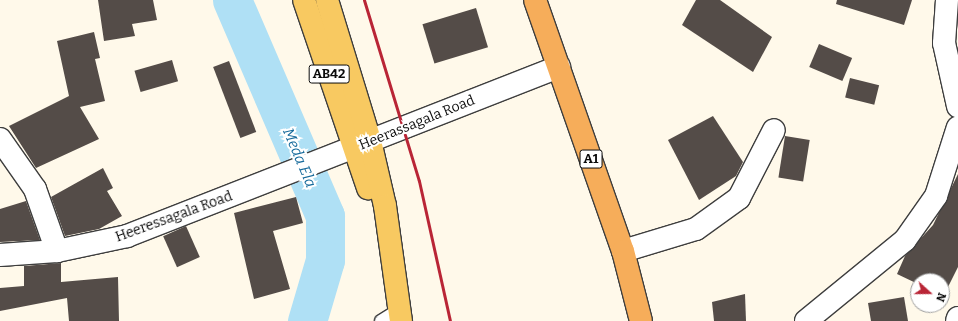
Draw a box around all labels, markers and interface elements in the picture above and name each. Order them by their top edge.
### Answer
road number: AB42 [308,63,350,85]
street label: Heerassagala Road [357,92,477,154]
water label: Meda Ela [278,126,320,190]
road number: A1 [579,148,603,170]
street label: Heeressagala Road [113,188,235,246]
north arrow [910,273,950,313]
text: N [933,291,948,303]

